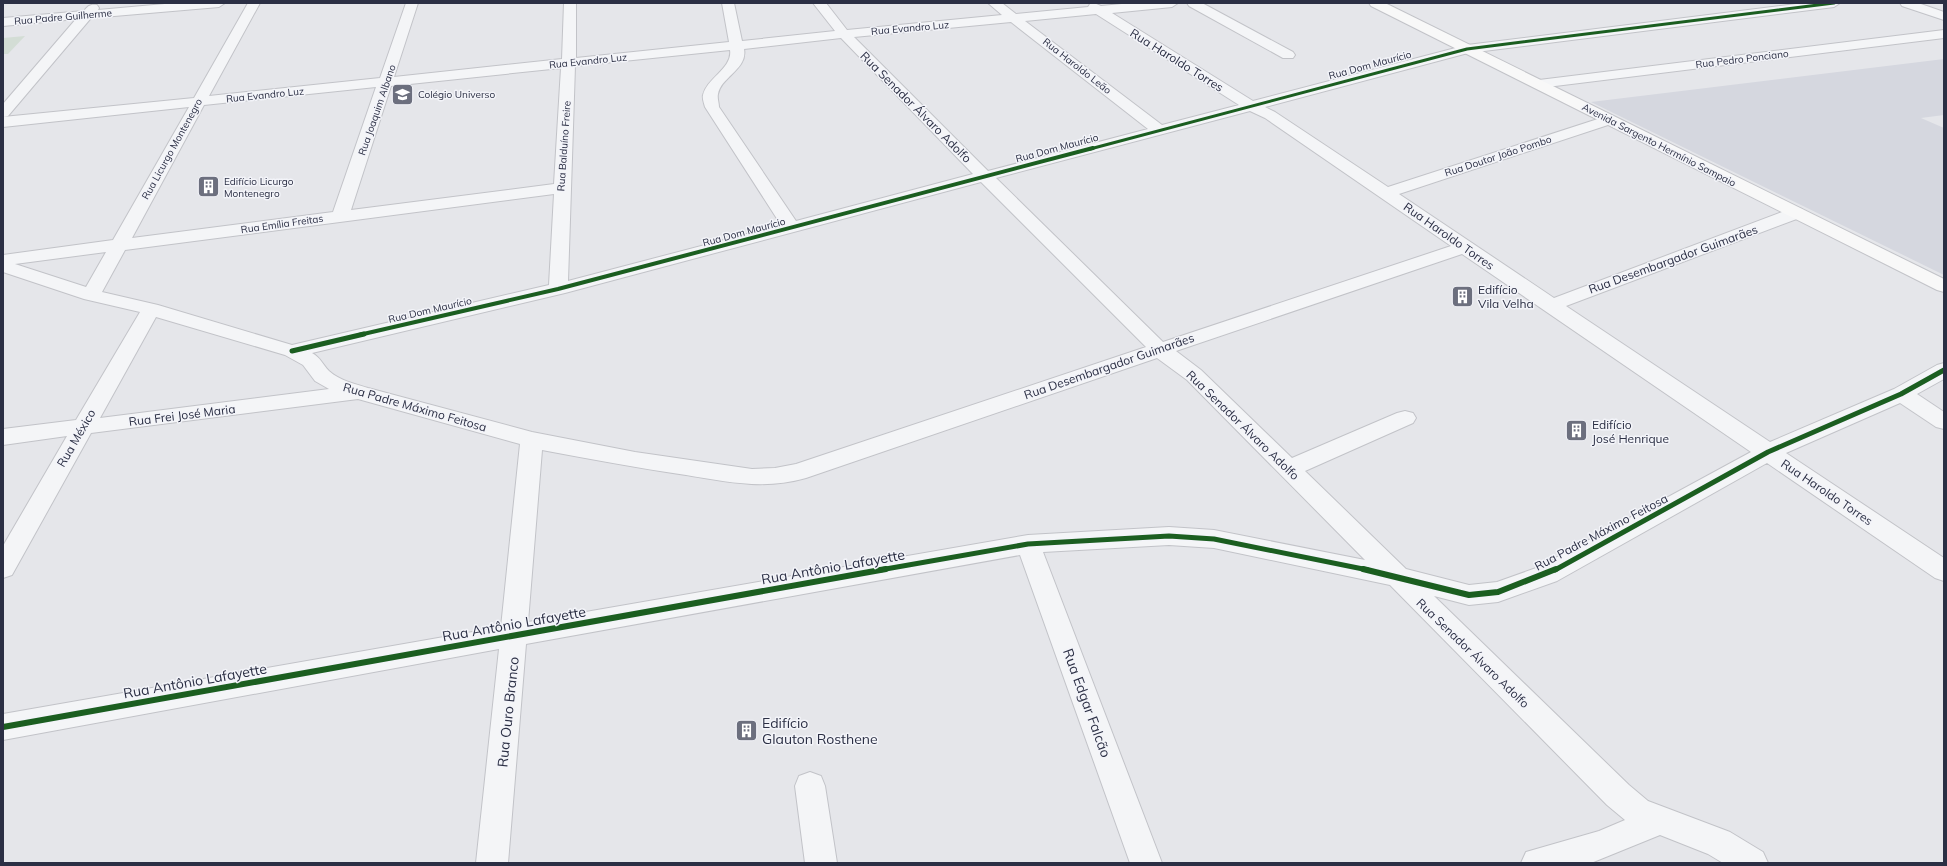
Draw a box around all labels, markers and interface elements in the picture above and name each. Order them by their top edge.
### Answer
street label: Rua Padre Guilherme [14,6,112,28]
street label: Rua Evandro Luz [870,18,950,38]
street label: Rua Haroldo Torres [1127,25,1227,95]
street label: Rua Haroldo Leão [1040,35,1114,97]
street label: Rua Pedro Ponciano [1695,47,1790,71]
street label: Rua Senador Álvaro Adolfo [857,48,975,166]
street label: Rua Dom Maurício [1327,48,1413,82]
street label: Rua Evandro Luz [548,50,628,72]
street label: Rua Joaquim Albano [355,63,399,157]
school or university icon: Colégio Universo [390,81,416,107]
street label: Rua Evandro Luz [225,84,305,106]
place label: Colégio Universo [418,88,496,101]
street label: Rua Licurgo Montenegro [139,96,205,202]
street label: Rua Balduíno Freire [554,100,574,192]
street label: Avenida Sargento Hermínio Sampaio [1580,100,1738,190]
street label: Rua Dom Maurício [1014,131,1100,165]
street label: Rua Doutor João Pombo [1443,133,1553,179]
building icon: Edifício Licurgo Montenegro [195,174,221,200]
place label: Edifício Licurgo Montenegro [224,175,294,200]
street label: Rua Haroldo Torres [1401,199,1497,273]
street label: Rua Emília Freitas [240,212,324,236]
street label: Rua Dom Maurício [701,215,787,249]
street label: Rua Desembargador Guimarães [1586,221,1760,297]
place label: Edifício Vila Velha [1478,282,1534,311]
building icon: Edifício Vila Velha [1450,283,1476,309]
street label: Rua Dom Maurício [387,294,473,326]
street label: Rua Desembargador Guimarães [1022,330,1196,402]
street label: Rua Senador Álvaro Adolfo [1183,367,1303,483]
street label: Rua Padre Máximo Feitosa [341,379,489,435]
street label: Rua Frei José Maria [128,401,236,429]
street label: Rua México [53,406,99,470]
place label: Edifício José Henrique [1592,417,1669,446]
building icon: Edifício José Henrique [1563,418,1589,444]
street label: Rua Haroldo Torres [1778,456,1876,528]
street label: Rua Padre Máximo Feitosa [1532,490,1670,574]
street label: Rua Antônio Lafayette [760,546,906,588]
street label: Rua Senador Álvaro Adolfo [1413,595,1533,711]
street label: Rua Antônio Lafayette [441,603,587,645]
street label: Rua Edgar Falcão [1059,646,1115,760]
street label: Rua Ouro Branco [493,656,523,768]
street label: Rua Antônio Lafayette [122,660,268,702]
place label: Edifício Glauton Rosthene [762,714,878,748]
building icon: Edifício Glauton Rosthene [733,718,759,744]

